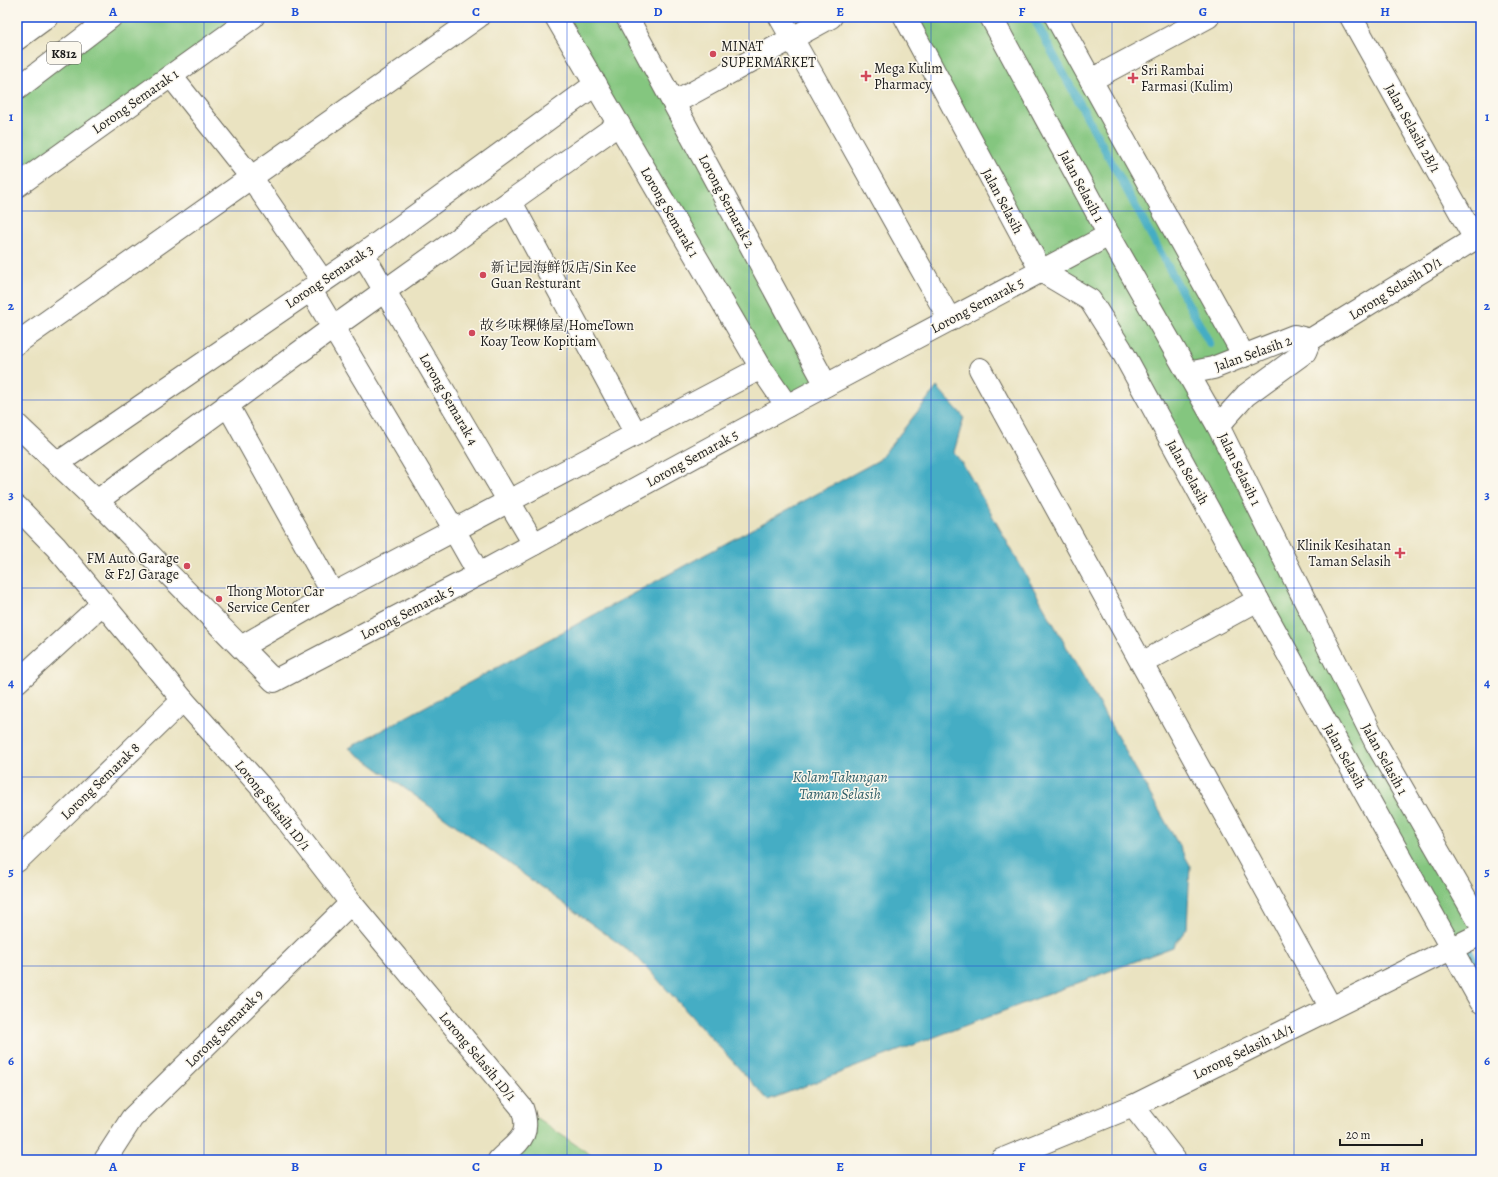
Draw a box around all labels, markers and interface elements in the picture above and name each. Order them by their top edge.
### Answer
text: A [108,3,118,20]
text: B [291,3,299,20]
text: C [472,3,480,20]
text: D [653,3,663,20]
text: E [836,3,844,20]
text: F [1019,3,1026,20]
text: G [1199,3,1207,20]
text: H [1380,3,1390,20]
place label: MINAT SUPERMARKET [721,37,816,72]
road number: K812 [47,42,81,64]
marker: MINAT SUPERMARKET [708,49,718,59]
place label: Mega Kulim Pharmacy [874,59,943,94]
place label: Sri Rambai Farmasi (Kulim) [1141,61,1233,96]
street label: Lorong Semarak 1 [88,64,183,138]
marker: Mega Kulim Pharmacy [861,71,871,81]
marker: Sri Rambai Farmasi (Kulim) [1128,73,1138,83]
street label: Jalan Selasih 2B/1 [1380,80,1445,176]
text: 1 [9,108,14,125]
text: 1 [1485,108,1490,125]
street label: Jalan Selasih 1 [1055,147,1109,226]
street label: Lorong Semarak 2 [694,151,759,252]
street label: Lorong Semarak 1 [636,164,703,261]
street label: Jalan Selasih [977,165,1028,238]
street label: Lorong Semarak 3 [281,240,377,313]
street label: Lorong Selasih D/1 [1345,252,1445,325]
place label: 新记园海鲜饭店/Sin Kee Guan Resturant [491,258,636,293]
marker: 新记园海鲜饭店/Sin Kee Guan Resturant [478,270,488,280]
street label: Lorong Semarak 5 [927,273,1027,338]
text: 2 [8,297,15,314]
text: 2 [1484,297,1491,314]
place label: 故乡味粿條屋/HomeTown Koay Teow Kopitiam [480,316,634,351]
marker: 故乡味粿條屋/HomeTown Koay Teow Kopitiam [467,328,477,338]
street label: Jalan Selasih 2 [1212,331,1295,376]
street label: Lorong Semarak 4 [415,350,483,449]
street label: Lorong Semarak 5 [643,425,742,492]
street label: Jalan Selasih 1 [1214,430,1266,509]
street label: Jalan Selasih [1162,436,1213,509]
text: 3 [8,486,14,503]
text: 3 [1484,486,1490,503]
place label: Klinik Kesihatan Taman Selasih [1296,536,1392,571]
marker: Klinik Kesihatan Taman Selasih [1394,547,1406,559]
place label: FM Auto Garage & F2J Garage [87,549,179,584]
marker: FM Auto Garage & F2J Garage [182,561,192,571]
street label: Lorong Semarak 5 [357,581,457,644]
place label: Thong Motor Car Service Center [227,582,325,617]
marker: Thong Motor Car Service Center [214,594,224,604]
text: 4 [8,674,14,691]
text: 4 [1484,674,1490,691]
street label: Jalan Selasih [1319,720,1370,793]
street label: Jalan Selasih 1 [1357,720,1412,799]
street label: Lorong Semarak 8 [56,738,144,824]
street label: Lorong Selasih 1D/1 [230,756,315,855]
water label: Kolam Takungan Taman Selasih [792,767,888,804]
text: 5 [8,863,14,880]
text: 5 [1484,863,1490,880]
street label: Lorong Semarak 9 [181,985,268,1072]
street label: Lorong Selasih 1D/1 [435,1008,521,1105]
street label: Lorong Selasih 1A/1 [1190,1019,1297,1084]
text: 6 [8,1052,14,1069]
text: 6 [1484,1052,1490,1069]
scale bar [1340,1121,1422,1147]
text: 20 m [1346,1127,1370,1143]
text: A [108,1158,118,1175]
text: B [291,1158,299,1175]
text: C [472,1158,480,1175]
text: D [653,1158,663,1175]
text: E [836,1158,844,1175]
text: F [1019,1158,1026,1175]
text: G [1199,1158,1207,1175]
text: H [1380,1158,1390,1175]

